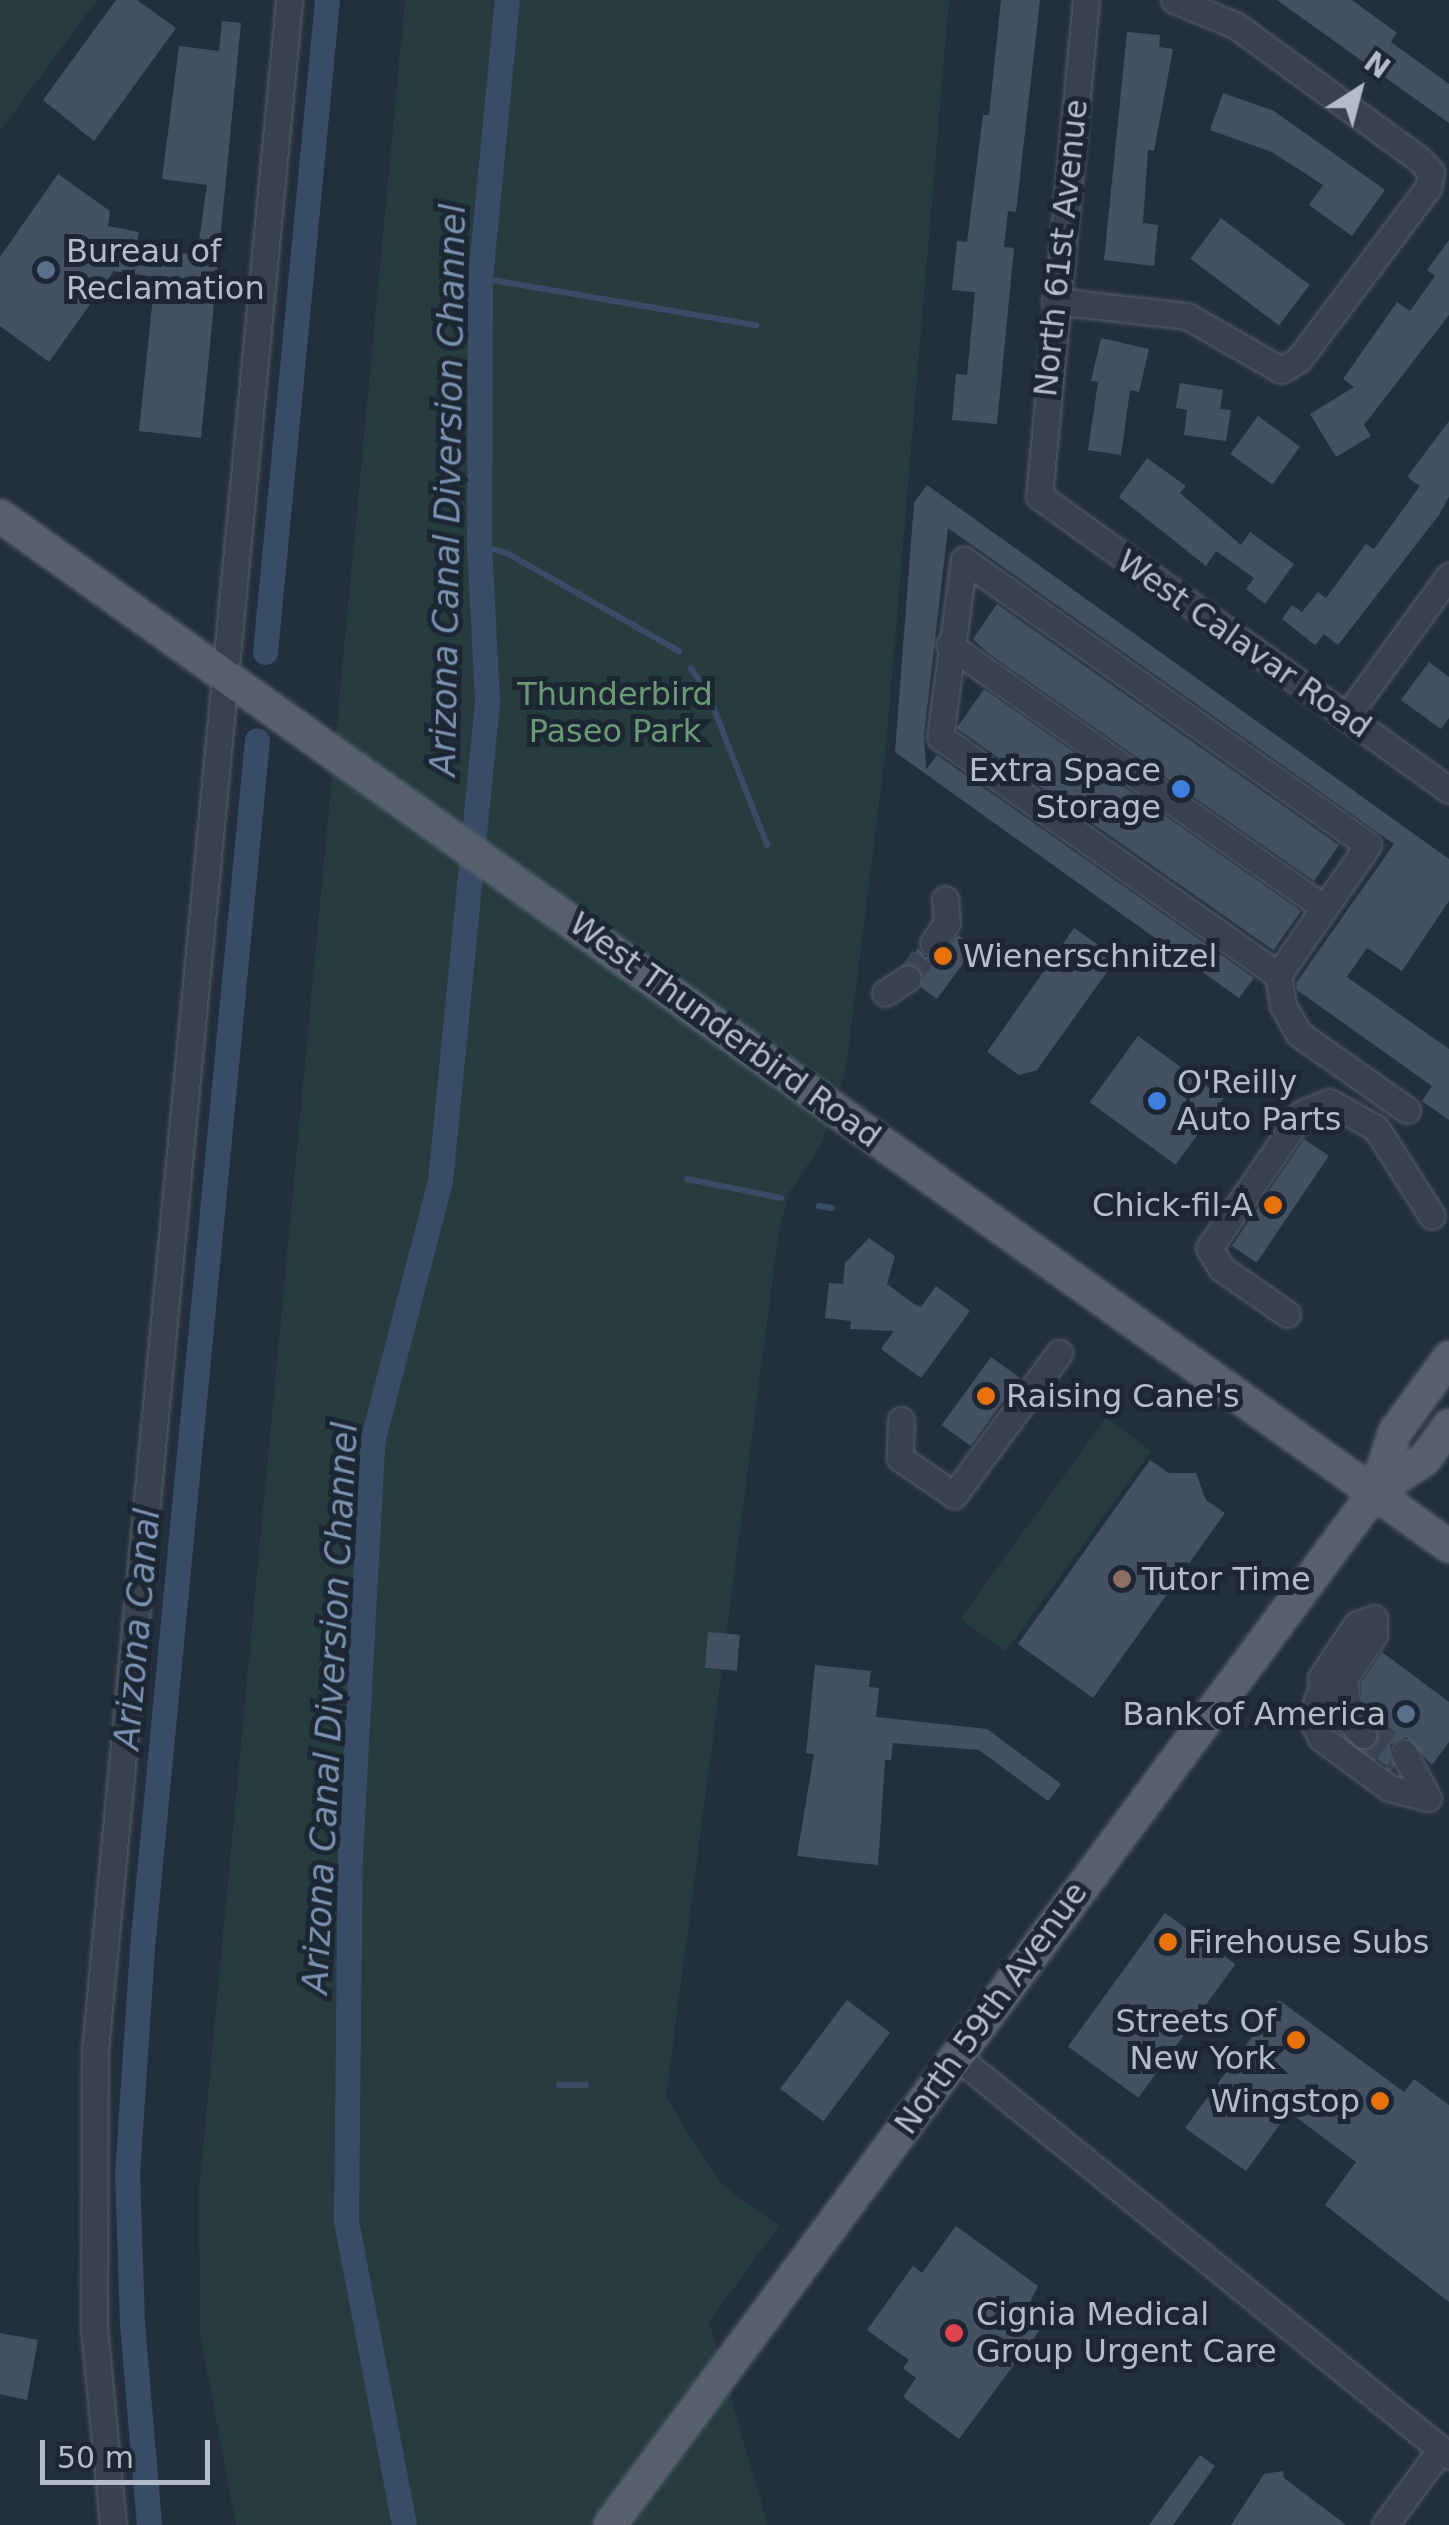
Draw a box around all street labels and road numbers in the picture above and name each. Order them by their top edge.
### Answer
street label: North 61st Avenue [1026,97,1096,399]
street label: West Calavar Road [1110,542,1378,746]
street label: West Thunderbird Road [562,904,888,1156]
street label: North 59th Avenue [887,1874,1095,2142]

